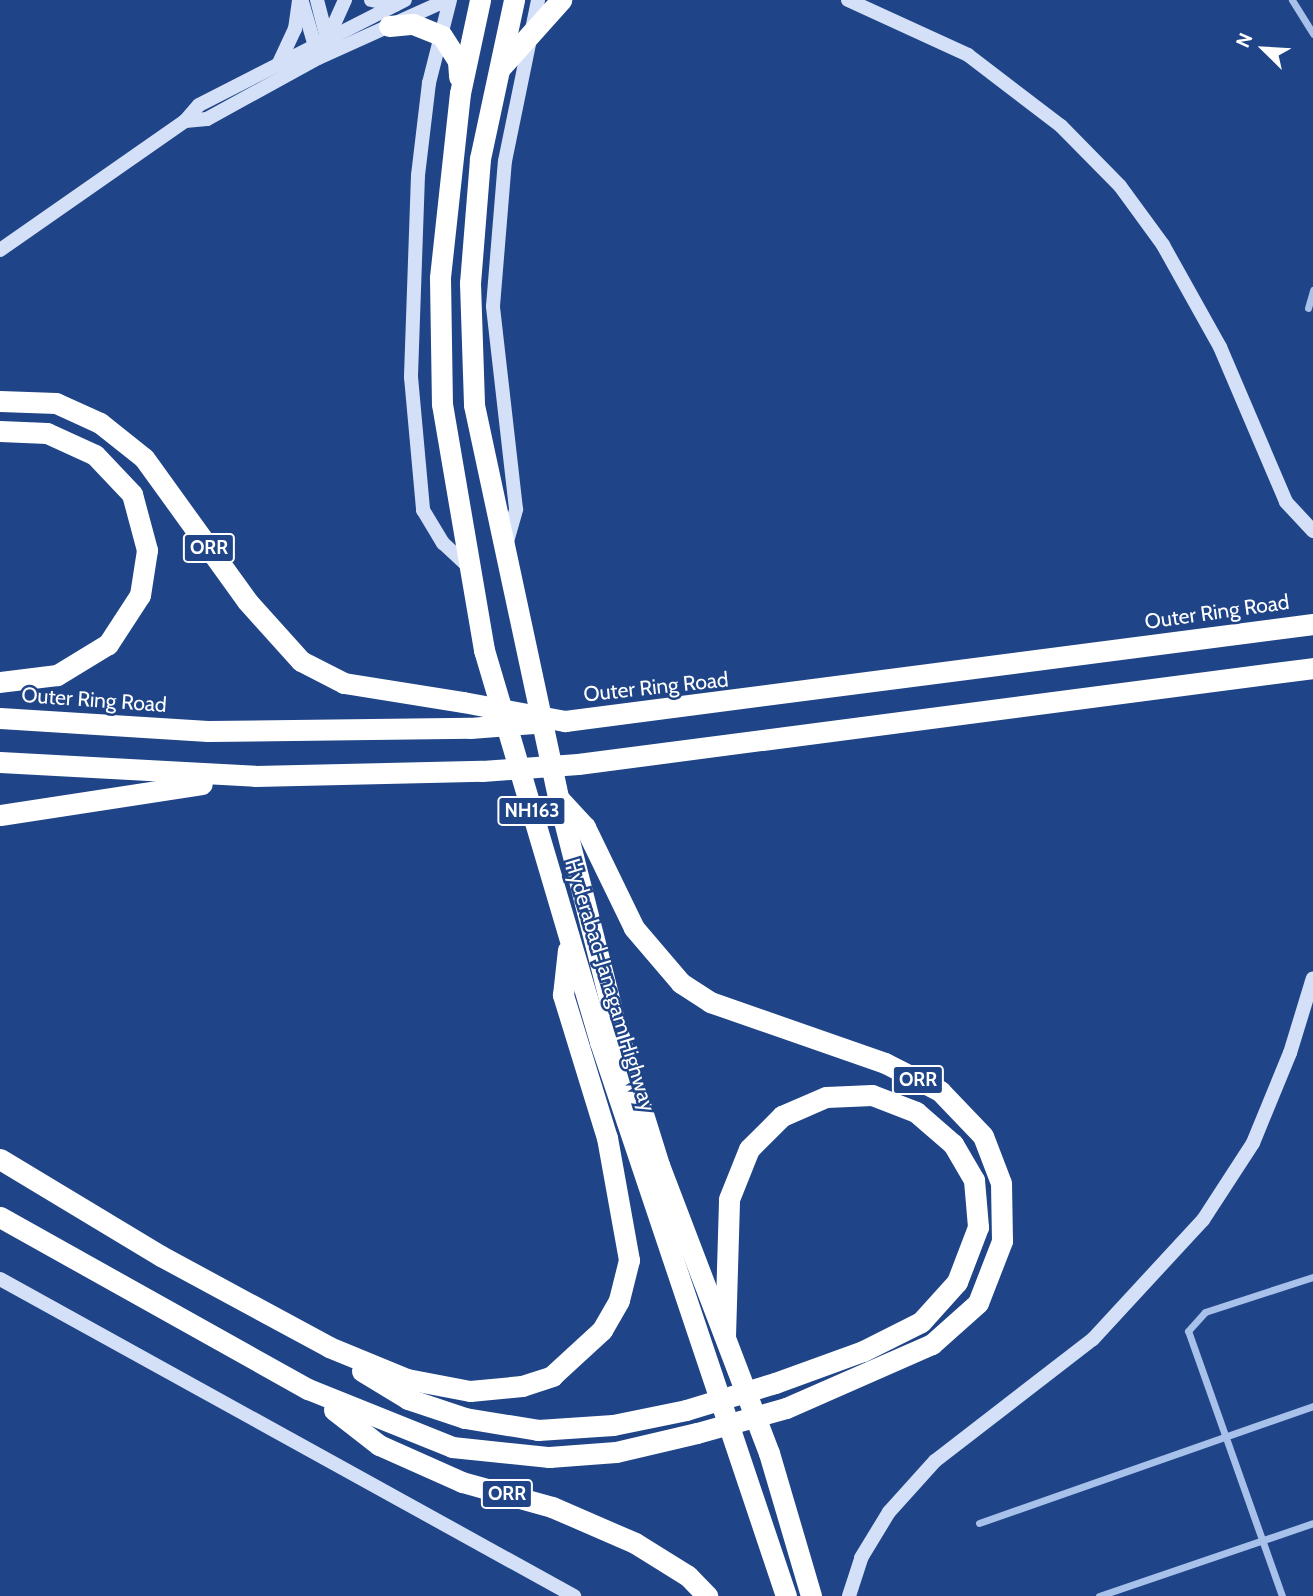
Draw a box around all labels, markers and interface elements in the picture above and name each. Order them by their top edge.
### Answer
north arrow [1229,14,1299,84]
text: N [1231,29,1258,51]
road number: ORR [183,533,235,564]
street label: Outer Ring Road [1143,589,1291,635]
street label: Outer Ring Road [582,667,730,707]
street label: Outer Ring Road [20,682,168,718]
road number: NH163 [497,796,567,826]
street label: Hyderabad-Janagam Highway [559,855,661,1115]
road number: ORR [892,1064,944,1096]
road number: ORR [481,1478,533,1510]

